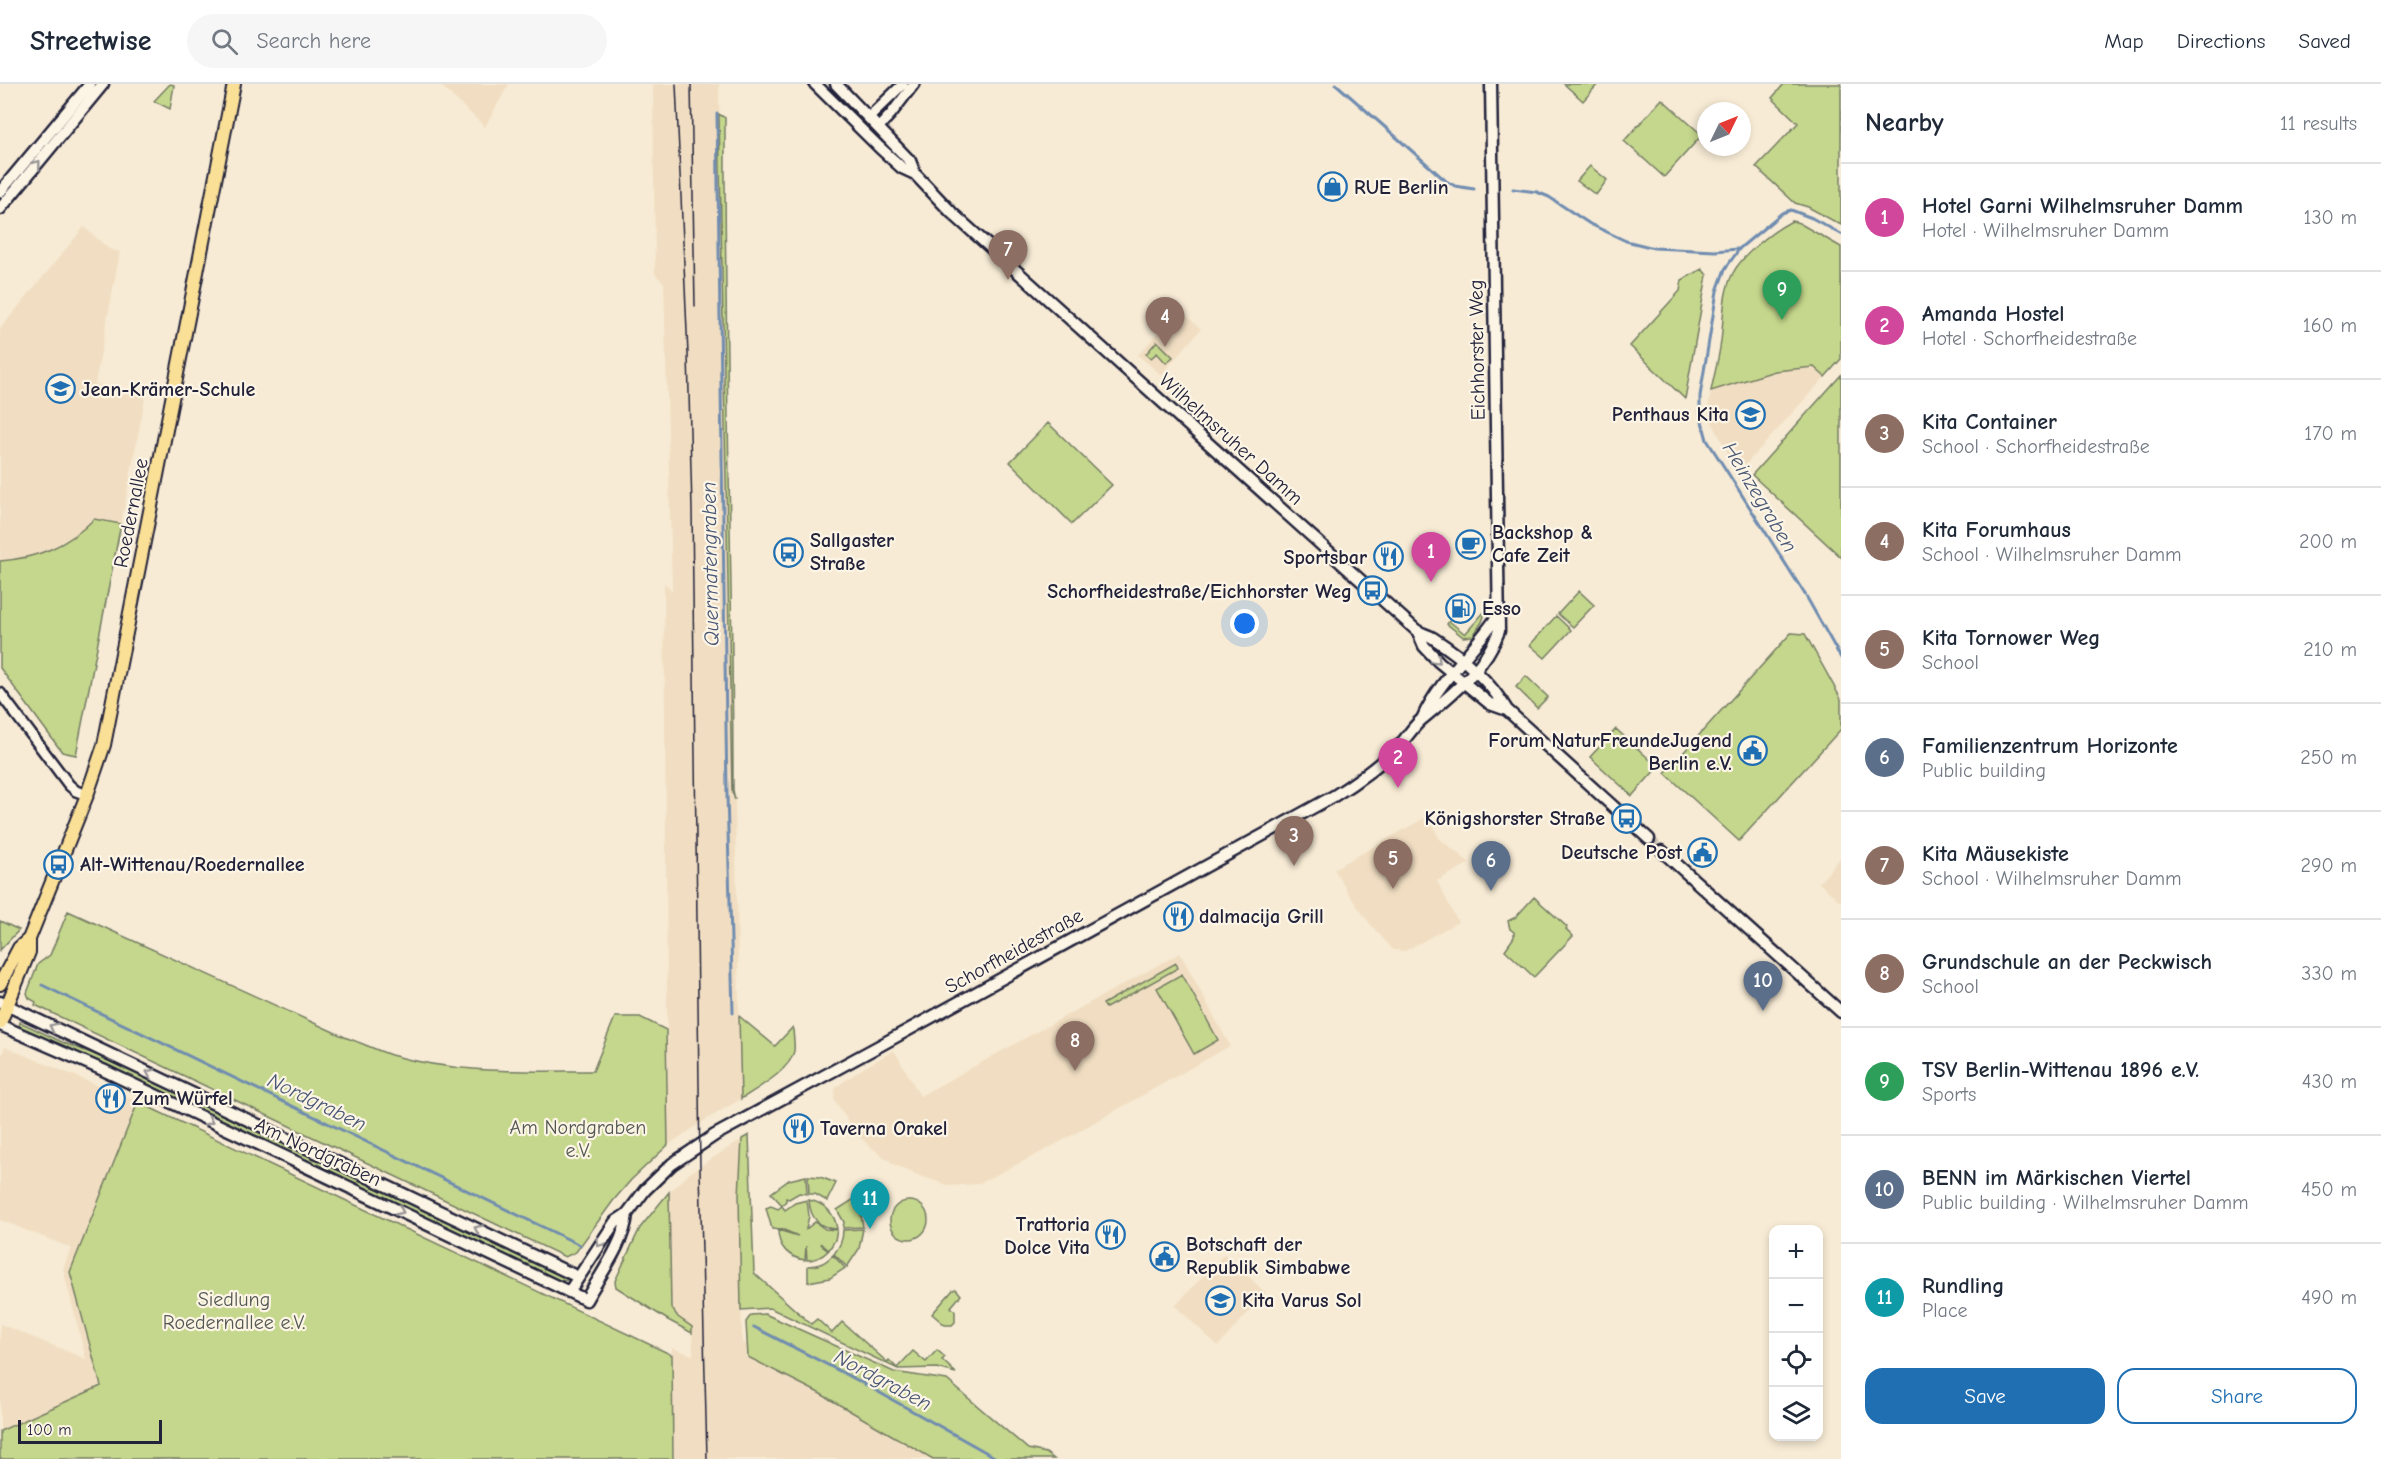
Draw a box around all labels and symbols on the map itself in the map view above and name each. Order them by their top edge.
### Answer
north arrow [1697,102,1751,156]
one-way arrow [30,159,41,170]
shop icon: RUE Berlin [1317,171,1349,203]
place label: RUE Berlin [1354,176,1449,199]
pin: 7 [988,230,1028,280]
pin: 9 [1762,270,1802,320]
street label: Eichhorster Weg [1464,279,1490,421]
pin: 4 [1146,298,1184,347]
street label: Wilhelmsruher Damm [1154,368,1308,510]
school or university icon: Jean-Krämer-Schule [44,373,76,405]
place label: Jean-Krämer-Schule [81,378,255,401]
school or university icon: Penthaus Kita [1734,398,1766,430]
place label: Penthaus Kita [1612,403,1729,426]
water label: Heinzegraben [1718,438,1802,556]
street label: Roedernallee [109,456,153,570]
water label: Quermatengraben [697,482,723,646]
place label: Backshop & Cafe Zeit [1492,521,1593,567]
cafe icon: Backshop & Cafe Zeit [1455,528,1487,560]
place label: Sallgaster Straße [810,529,894,575]
pin: 1 [1412,532,1450,582]
bus stop icon: Sallgaster Straße [773,536,805,568]
restaurant icon: Sportsbar [1372,541,1404,573]
place label: Sportsbar [1283,546,1367,569]
bus stop icon: Schorfheidestraße/Eichhorster Weg [1357,575,1389,607]
place label: Schorfheidestraße/Eichhorster Weg [1047,580,1352,603]
fuel station icon: Esso [1445,592,1477,624]
place label: Esso [1482,597,1521,620]
your location [1230,609,1259,638]
one-way arrow [1431,653,1441,664]
place label: Forum NaturFreundeJugend Berlin e.V. [1488,729,1732,775]
public building icon: Forum NaturFreundeJugend Berlin e.V. [1737,735,1769,767]
pin: 2 [1378,738,1418,788]
bus stop icon: Königshorster Straße [1610,802,1642,834]
place label: Königshorster Straße [1424,807,1605,830]
pin: 3 [1274,816,1314,866]
public building icon: Deutsche Post [1687,836,1719,868]
pin: 5 [1374,840,1412,889]
place label: Deutsche Post [1561,841,1682,864]
pin: 6 [1472,842,1510,891]
bus stop icon: Alt-Wittenau/Roedernallee [43,848,75,880]
place label: Alt-Wittenau/Roedernallee [80,853,305,876]
restaurant icon: dalmacija Grill [1162,900,1194,932]
street label: Schorfheidestraße [941,904,1087,998]
place label: dalmacija Grill [1199,905,1324,928]
pin: 10 [1744,962,1782,1011]
pin: 8 [1056,1022,1094,1071]
one-way arrow [49,1023,60,1035]
water label: Nordgraben [264,1068,370,1136]
one-way arrow [145,1069,156,1081]
restaurant icon: Zum Würfel [95,1082,127,1114]
place label: Zum Würfel [132,1087,233,1110]
restaurant icon: Taverna Orakel [783,1112,815,1144]
one-way arrow [203,1113,214,1125]
street label: Am Nordgraben [251,1113,385,1191]
park label: Am Nordgraben e.V. [510,1116,646,1162]
place label: Taverna Orakel [820,1117,948,1140]
pin: 11 [850,1180,890,1229]
one-way arrow [394,1204,405,1216]
place label: Trattoria Dolce Vita [1004,1213,1090,1259]
restaurant icon: Trattoria Dolce Vita [1095,1219,1127,1251]
one-way arrow [473,1225,484,1237]
place label: Botschaft der Republik Simbabwe [1186,1233,1350,1279]
one-way arrow [596,1237,607,1248]
public building icon: Botschaft der Republik Simbabwe [1149,1240,1181,1272]
school or university icon: Kita Varus Sol [1205,1284,1237,1316]
park label: Siedlung Roedernallee e.V. [163,1288,305,1334]
place label: Kita Varus Sol [1242,1289,1362,1312]
water label: Nordgraben [830,1344,936,1416]
scale bar [18,1417,162,1444]

